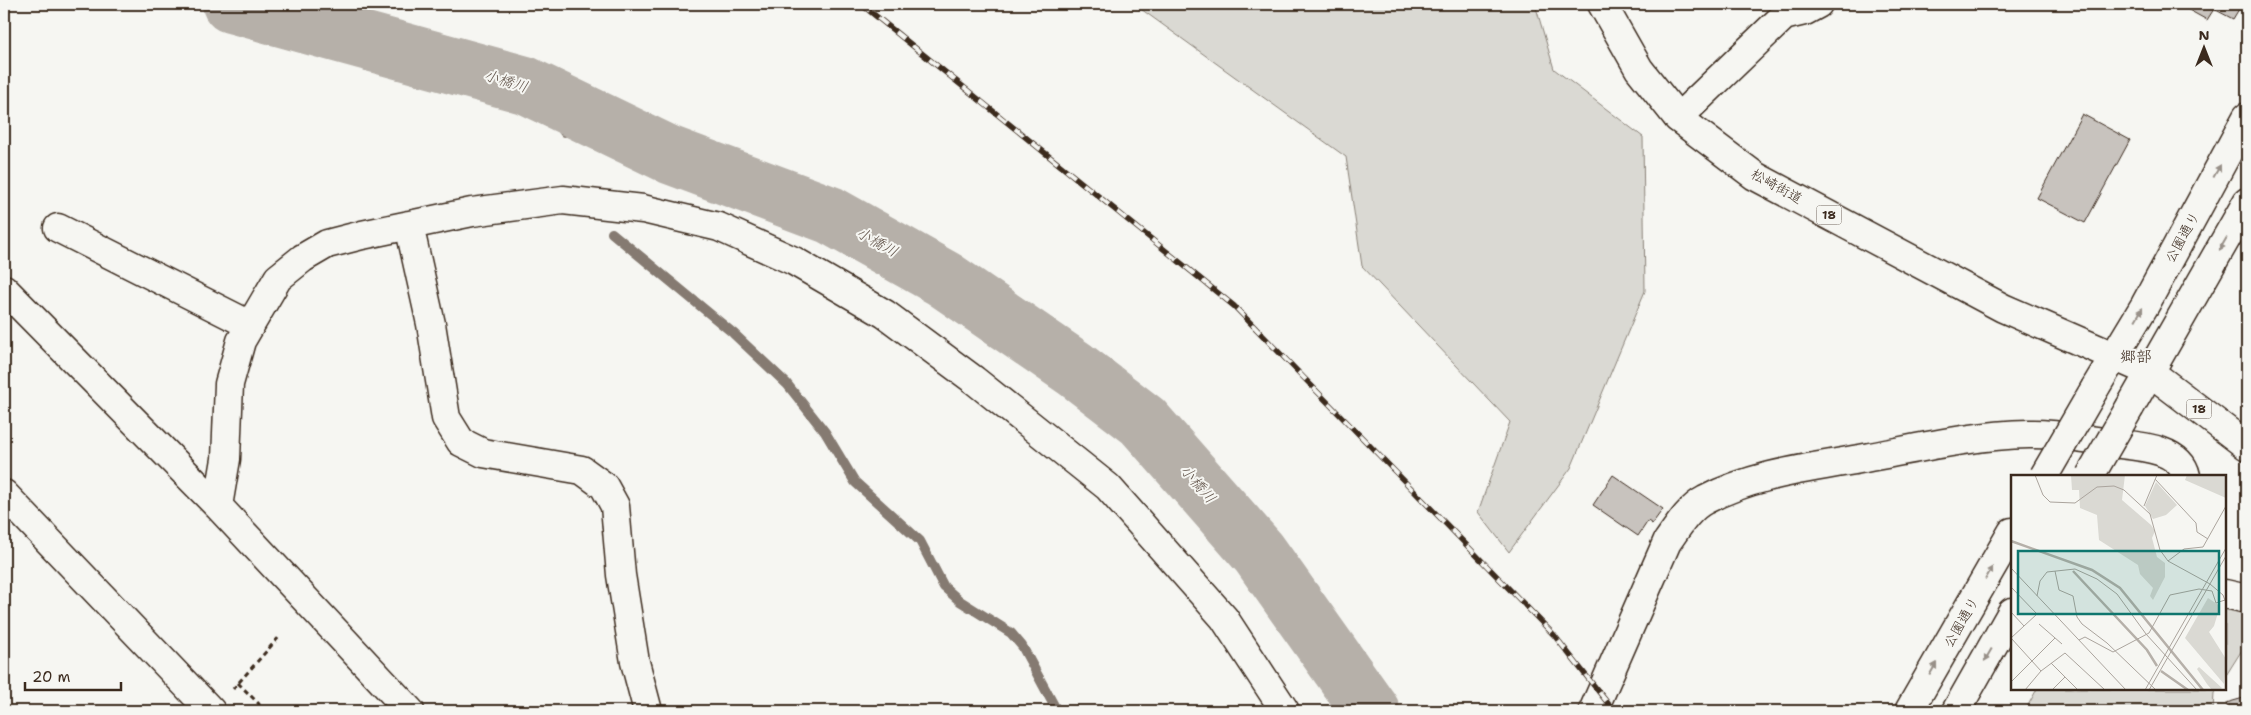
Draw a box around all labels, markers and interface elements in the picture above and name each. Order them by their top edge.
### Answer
north arrow [2178,22,2228,72]
text: N [2198,26,2210,44]
water label: 小橋川 [482,65,530,97]
street label: 松崎街道 [1748,165,1806,207]
one-way arrow [2213,165,2222,178]
road number: 18 [1816,206,1842,224]
street label: 公園通り [2161,208,2203,266]
water label: 小橋川 [852,222,902,262]
one-way arrow [2219,236,2227,251]
one-way arrow [2135,308,2144,321]
district label: 郷部 [2120,346,2152,367]
road number: 18 [2186,399,2212,418]
water label: 小橋川 [1176,460,1220,508]
inset map [2011,475,2226,690]
one-way arrow [1984,566,1993,579]
street label: 公園通り [1939,593,1983,651]
one-way arrow [1984,647,1992,662]
scale bar [25,660,121,692]
one-way arrow [1929,662,1938,676]
text: 20 m [32,667,71,687]

